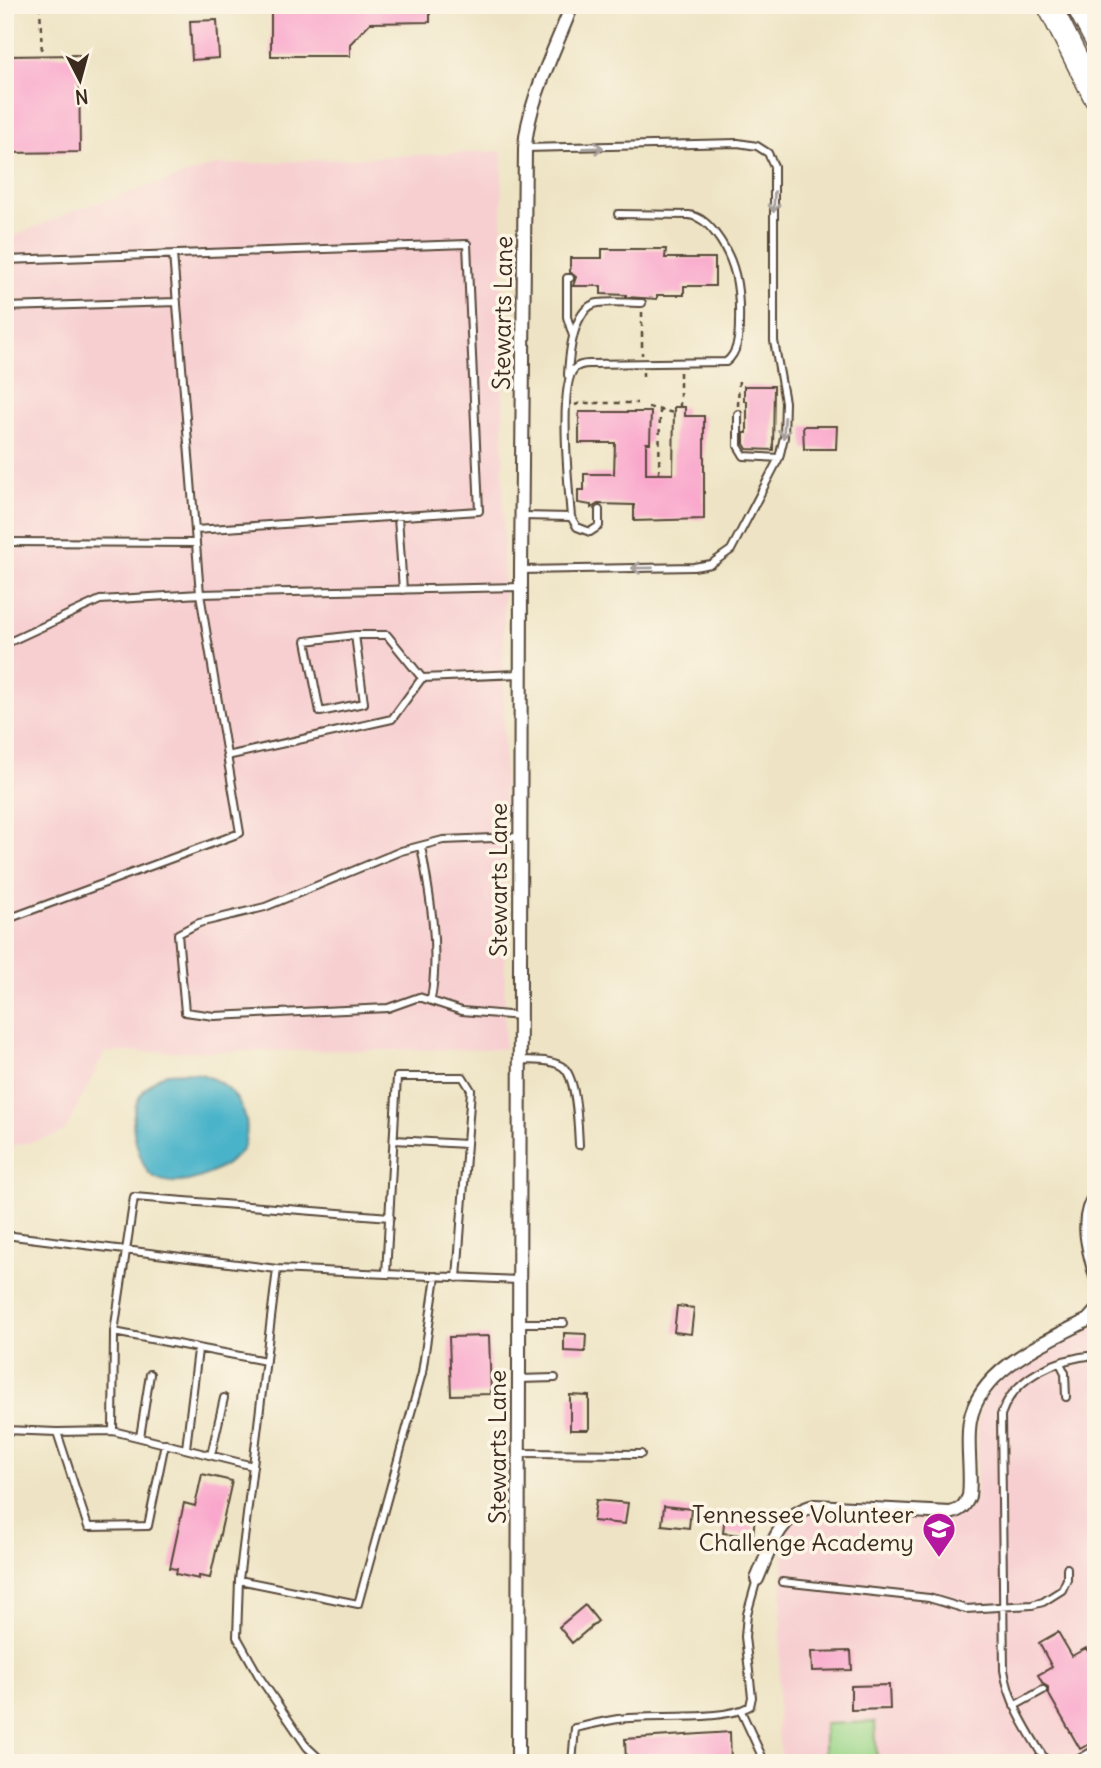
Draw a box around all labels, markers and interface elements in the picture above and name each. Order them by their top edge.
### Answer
north arrow [46,46,116,116]
text: N [74,84,90,110]
one-way arrow [582,141,605,154]
one-way arrow [768,190,781,213]
street label: Stewarts Lane [486,236,518,390]
one-way arrow [777,417,790,439]
one-way arrow [631,561,654,575]
street label: Stewarts Lane [483,803,513,957]
street label: Stewarts Lane [482,1370,512,1524]
place label: Tennessee Volunteer Challenge Academy [692,1499,914,1557]
school or university icon: Tennessee Volunteer Challenge Academy [920,1510,958,1559]

